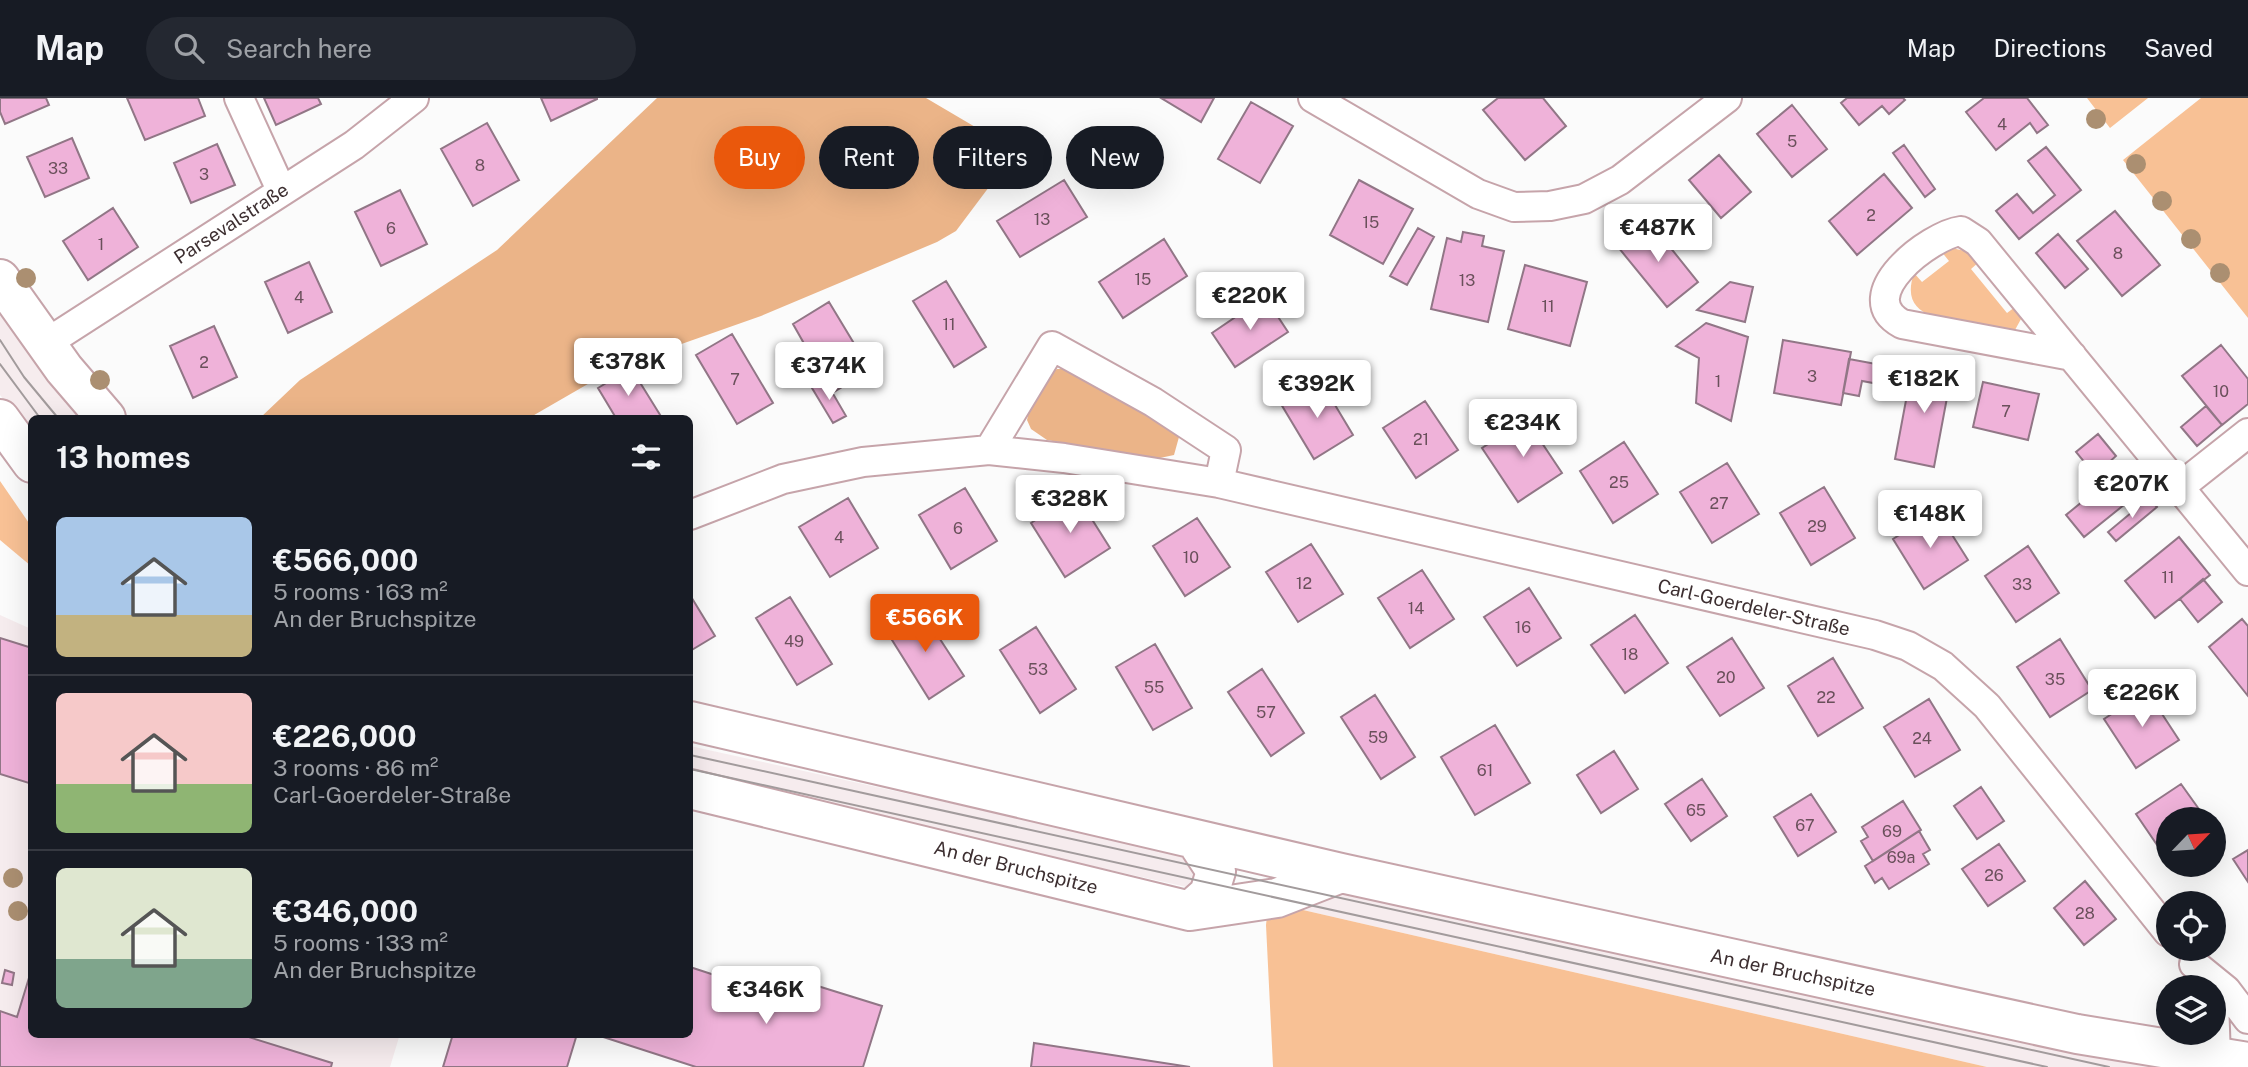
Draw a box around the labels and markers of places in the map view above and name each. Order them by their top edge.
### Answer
pin: €487K [1609,204,1707,264]
pin: €220K [1201,272,1299,332]
pin: €378K [579,338,677,398]
pin: €374K [780,342,878,402]
pin: €182K [1875,356,1973,415]
pin: €392K [1268,360,1366,420]
pin: €234K [1474,400,1572,459]
pin: €207K [2083,460,2181,520]
pin: €328K [1021,476,1119,535]
pin: €148K [1881,490,1979,550]
pin: €566K [876,594,974,654]
pin: €226K [2093,670,2191,729]
pin: €346K [717,967,815,1026]

